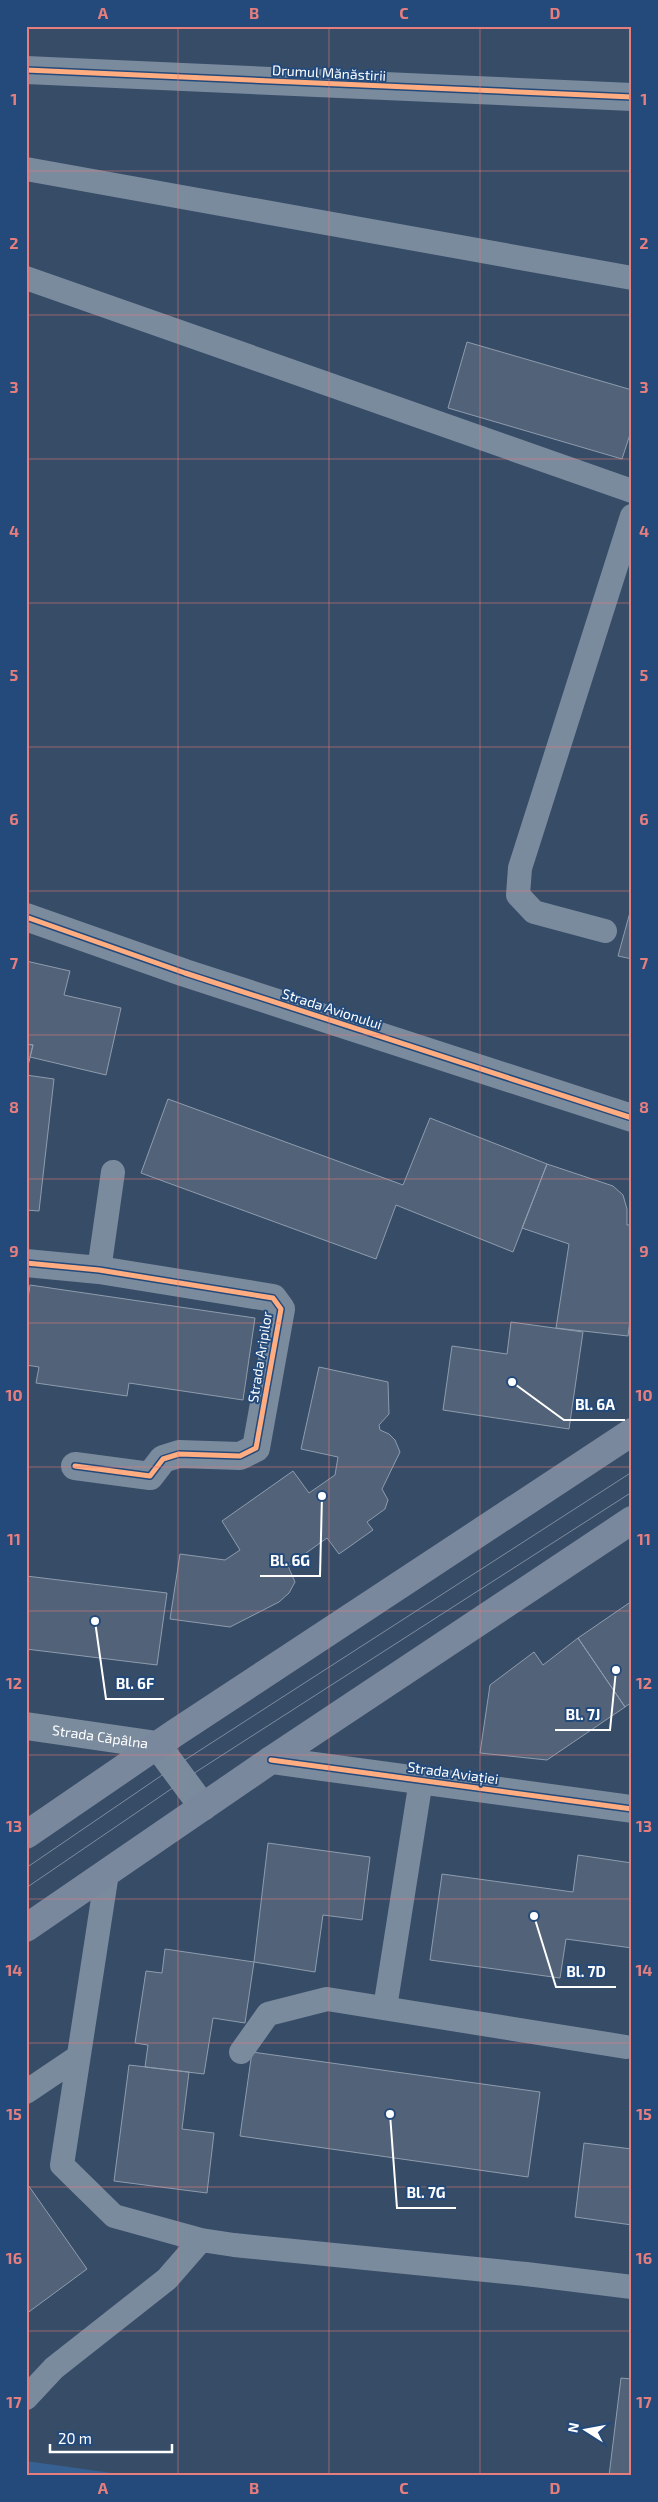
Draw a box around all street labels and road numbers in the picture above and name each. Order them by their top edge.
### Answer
street label: Drumul Mănăstirii [271,61,387,84]
street label: Strada Avionului [280,984,384,1033]
street label: Strada Aripilor [244,1310,275,1404]
street label: Strada Căpâlna [51,1721,149,1752]
street label: Strada Aviației [406,1758,500,1788]

